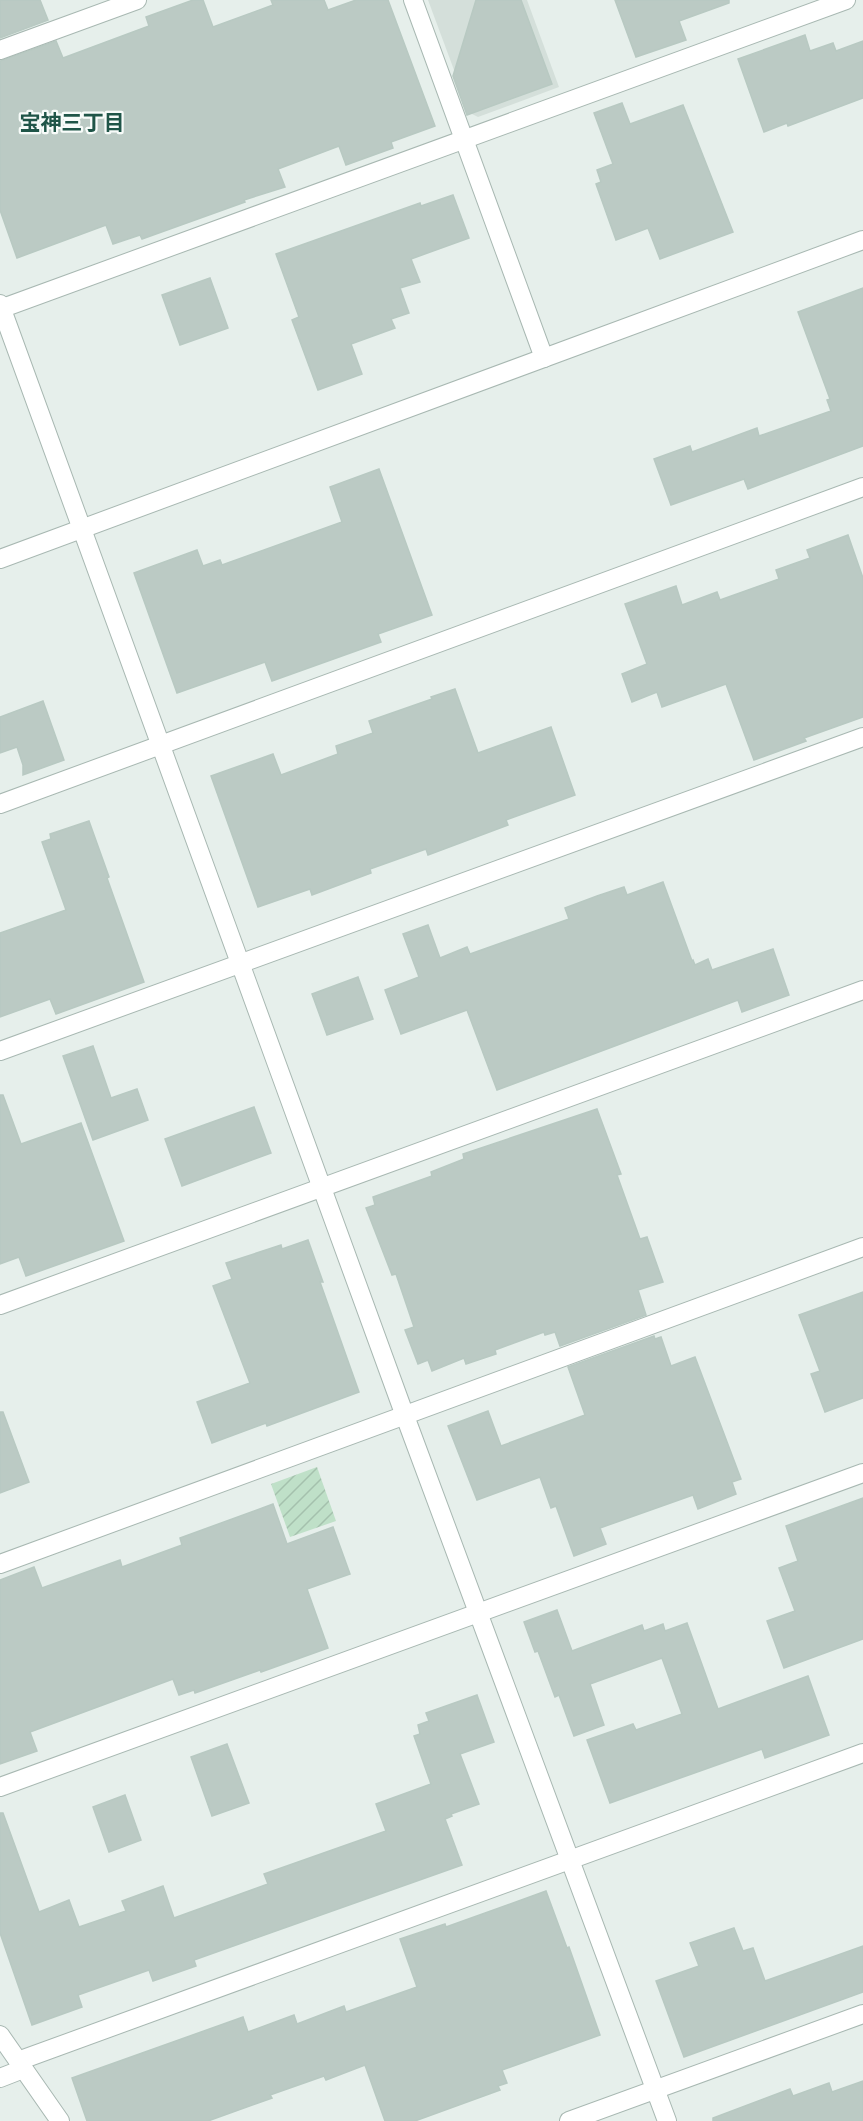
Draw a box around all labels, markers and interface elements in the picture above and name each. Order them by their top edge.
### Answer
district label: 宝神三丁目 [20,111,125,135]

